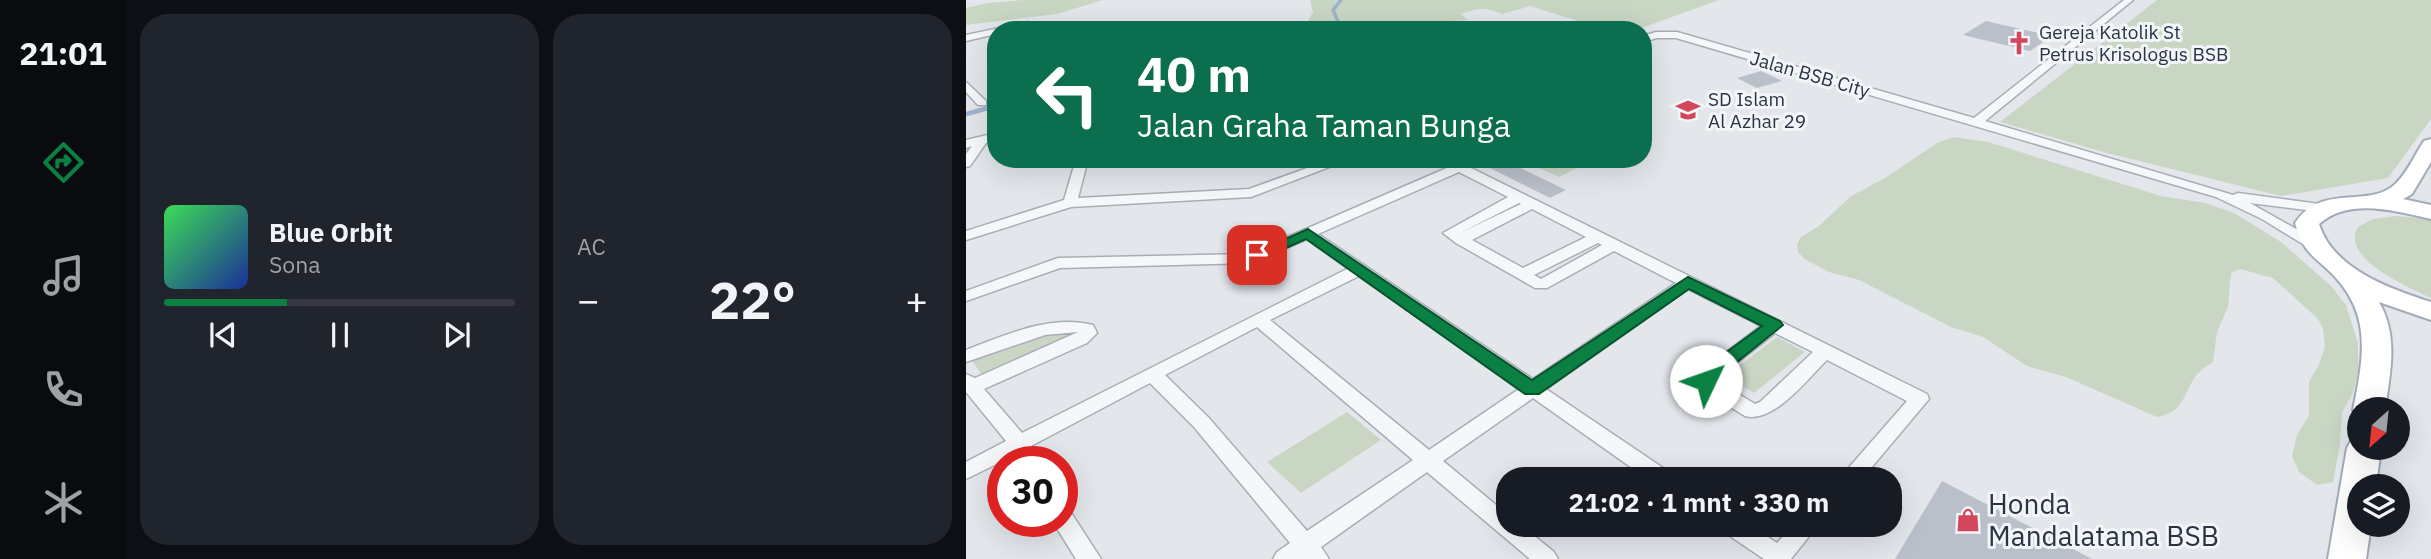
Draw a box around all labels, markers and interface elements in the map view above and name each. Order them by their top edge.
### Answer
place label: Gereja Katolik St Petrus Krisologus BSB [2039,20,2228,66]
church icon: Gereja Katolik St Petrus Krisologus BSB [2005,29,2033,57]
text: 21:01 [19,32,107,74]
text: 40 m [1137,42,1251,105]
street label: Jalan BSB City [1747,45,1873,103]
icon: left [1022,49,1113,140]
place label: SD Islam Al Azhar 29 [1708,87,1806,133]
school or university icon: SD Islam Al Azhar 29 [1674,96,1702,124]
text: Jalan Graha Taman Bunga [1137,104,1511,146]
icon: directions [39,138,88,187]
text: Blue Orbit [269,215,393,249]
pin [1227,225,1287,285]
text: AC [577,231,606,261]
icon: arrive [1238,236,1276,274]
text: Sona [269,249,321,279]
icon: music [39,251,88,300]
text: 22° [709,266,796,333]
text: − [577,275,600,324]
text: + [905,275,928,324]
icon: previous [204,316,242,354]
icon: pause [321,316,359,354]
icon: next [438,316,476,354]
position arrow [1669,344,1743,418]
icon: phone [39,365,88,414]
north arrow [2347,397,2410,460]
map controls [2347,397,2410,537]
speed limit sign: 30 [987,446,1078,537]
button: layers [2347,474,2410,537]
icon: climate [39,478,88,527]
text: 21:02 · 1 mnt · 330 m [1569,485,1829,519]
place label: Honda Mandalatama BSB [1988,485,2219,554]
shop icon: Honda Mandalatama BSB [1954,506,1982,534]

